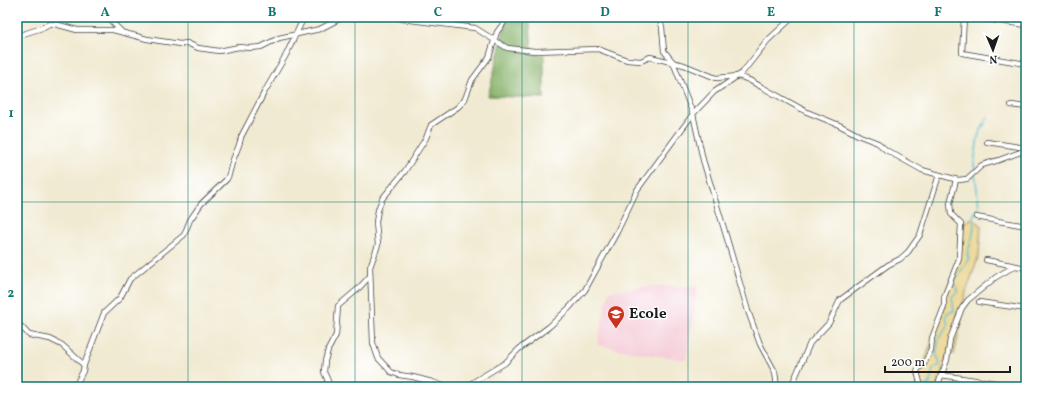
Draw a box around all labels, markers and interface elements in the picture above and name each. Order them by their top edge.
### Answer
text: A [100,4,110,22]
text: B [268,4,277,22]
text: C [434,4,442,22]
text: D [600,4,610,22]
text: E [767,4,775,22]
text: F [934,4,942,22]
north arrow [973,30,1013,70]
text: N [989,51,998,66]
text: 1 [8,105,14,123]
text: 2 [8,285,15,303]
school or university icon: Ecole [606,304,626,329]
place label: Ecole [629,304,667,325]
scale bar [885,348,1010,374]
text: 200 m [891,355,925,371]

